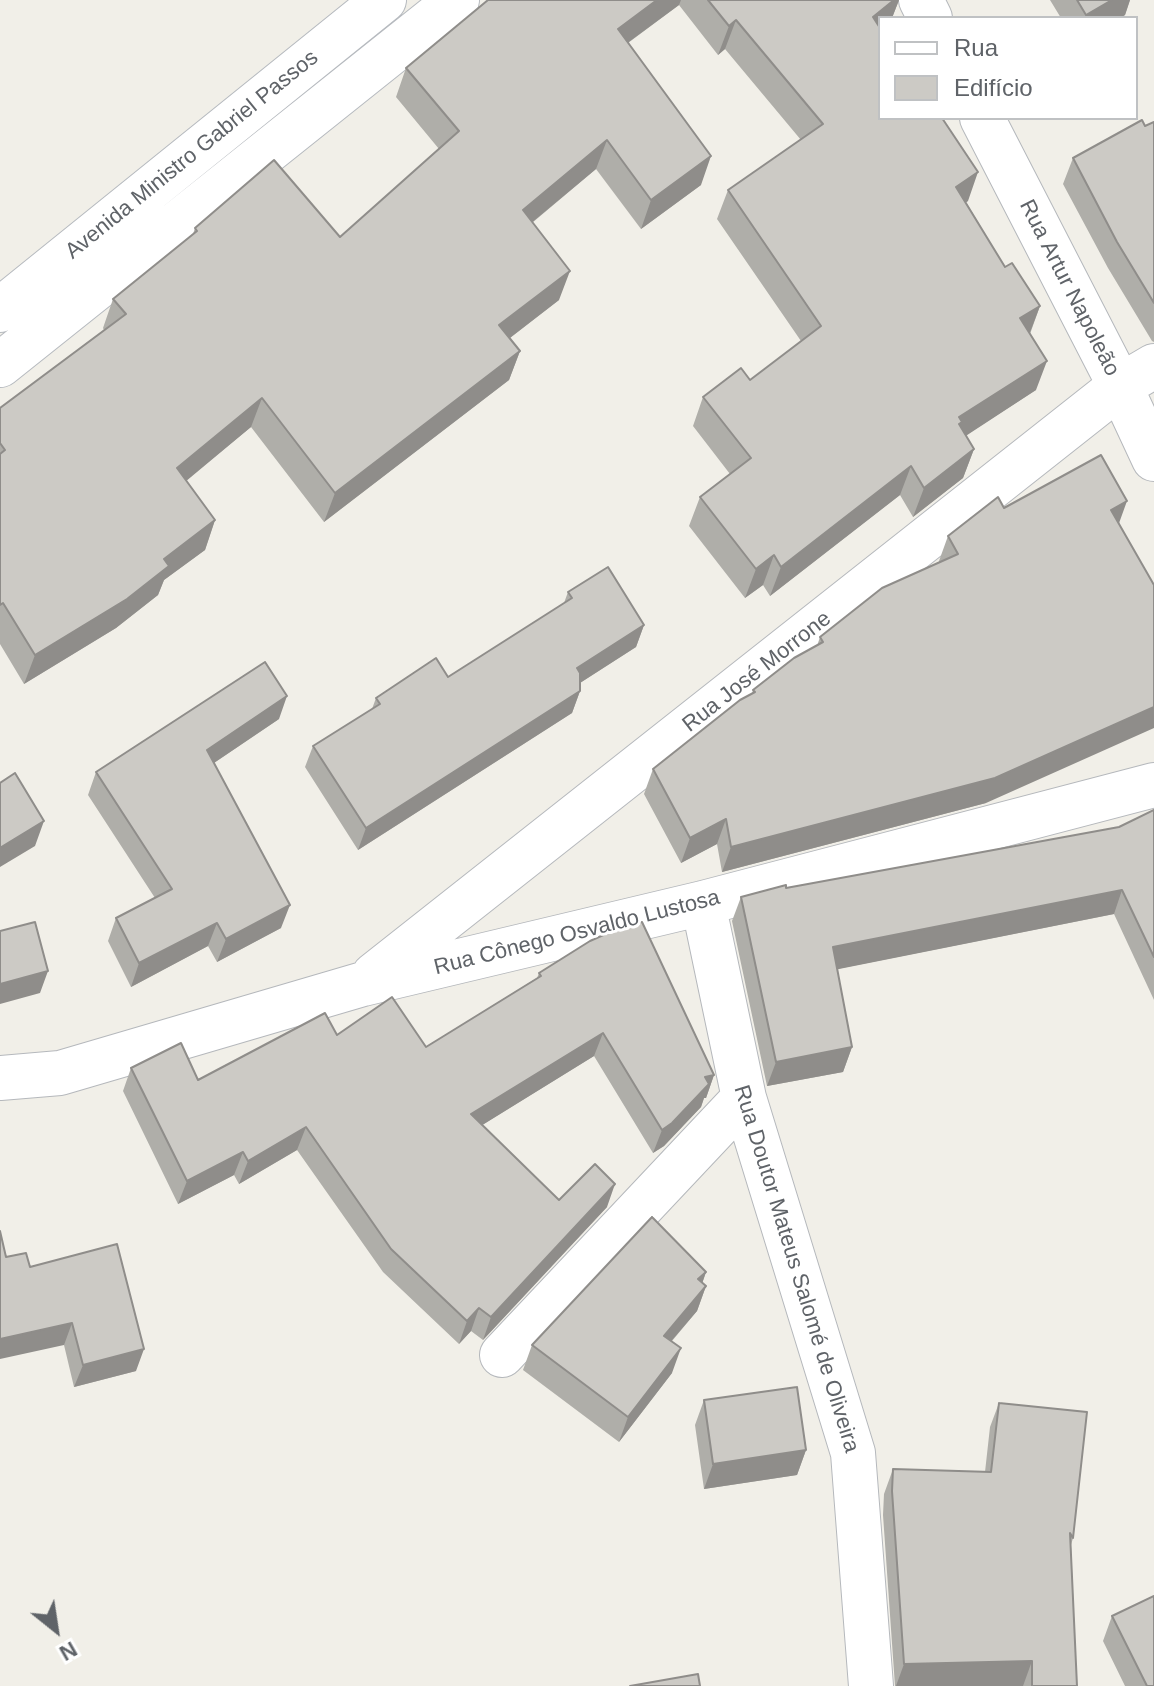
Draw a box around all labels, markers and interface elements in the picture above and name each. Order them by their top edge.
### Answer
legend [878,16,1138,120]
text: Rua [954,34,998,61]
street label: Avenida Ministro Gabriel Passos [60,45,324,265]
text: Edifício [954,74,1033,101]
street label: Rua Artur Napoleão [1013,195,1125,381]
street label: Rua José Morrone [678,606,836,738]
street label: Rua Cônego Osvaldo Lustosa [431,885,723,981]
street label: Rua Doutor Mateus Salomé de Oliveira [727,1082,865,1456]
north arrow [16,1590,96,1670]
text: N [55,1636,81,1666]

